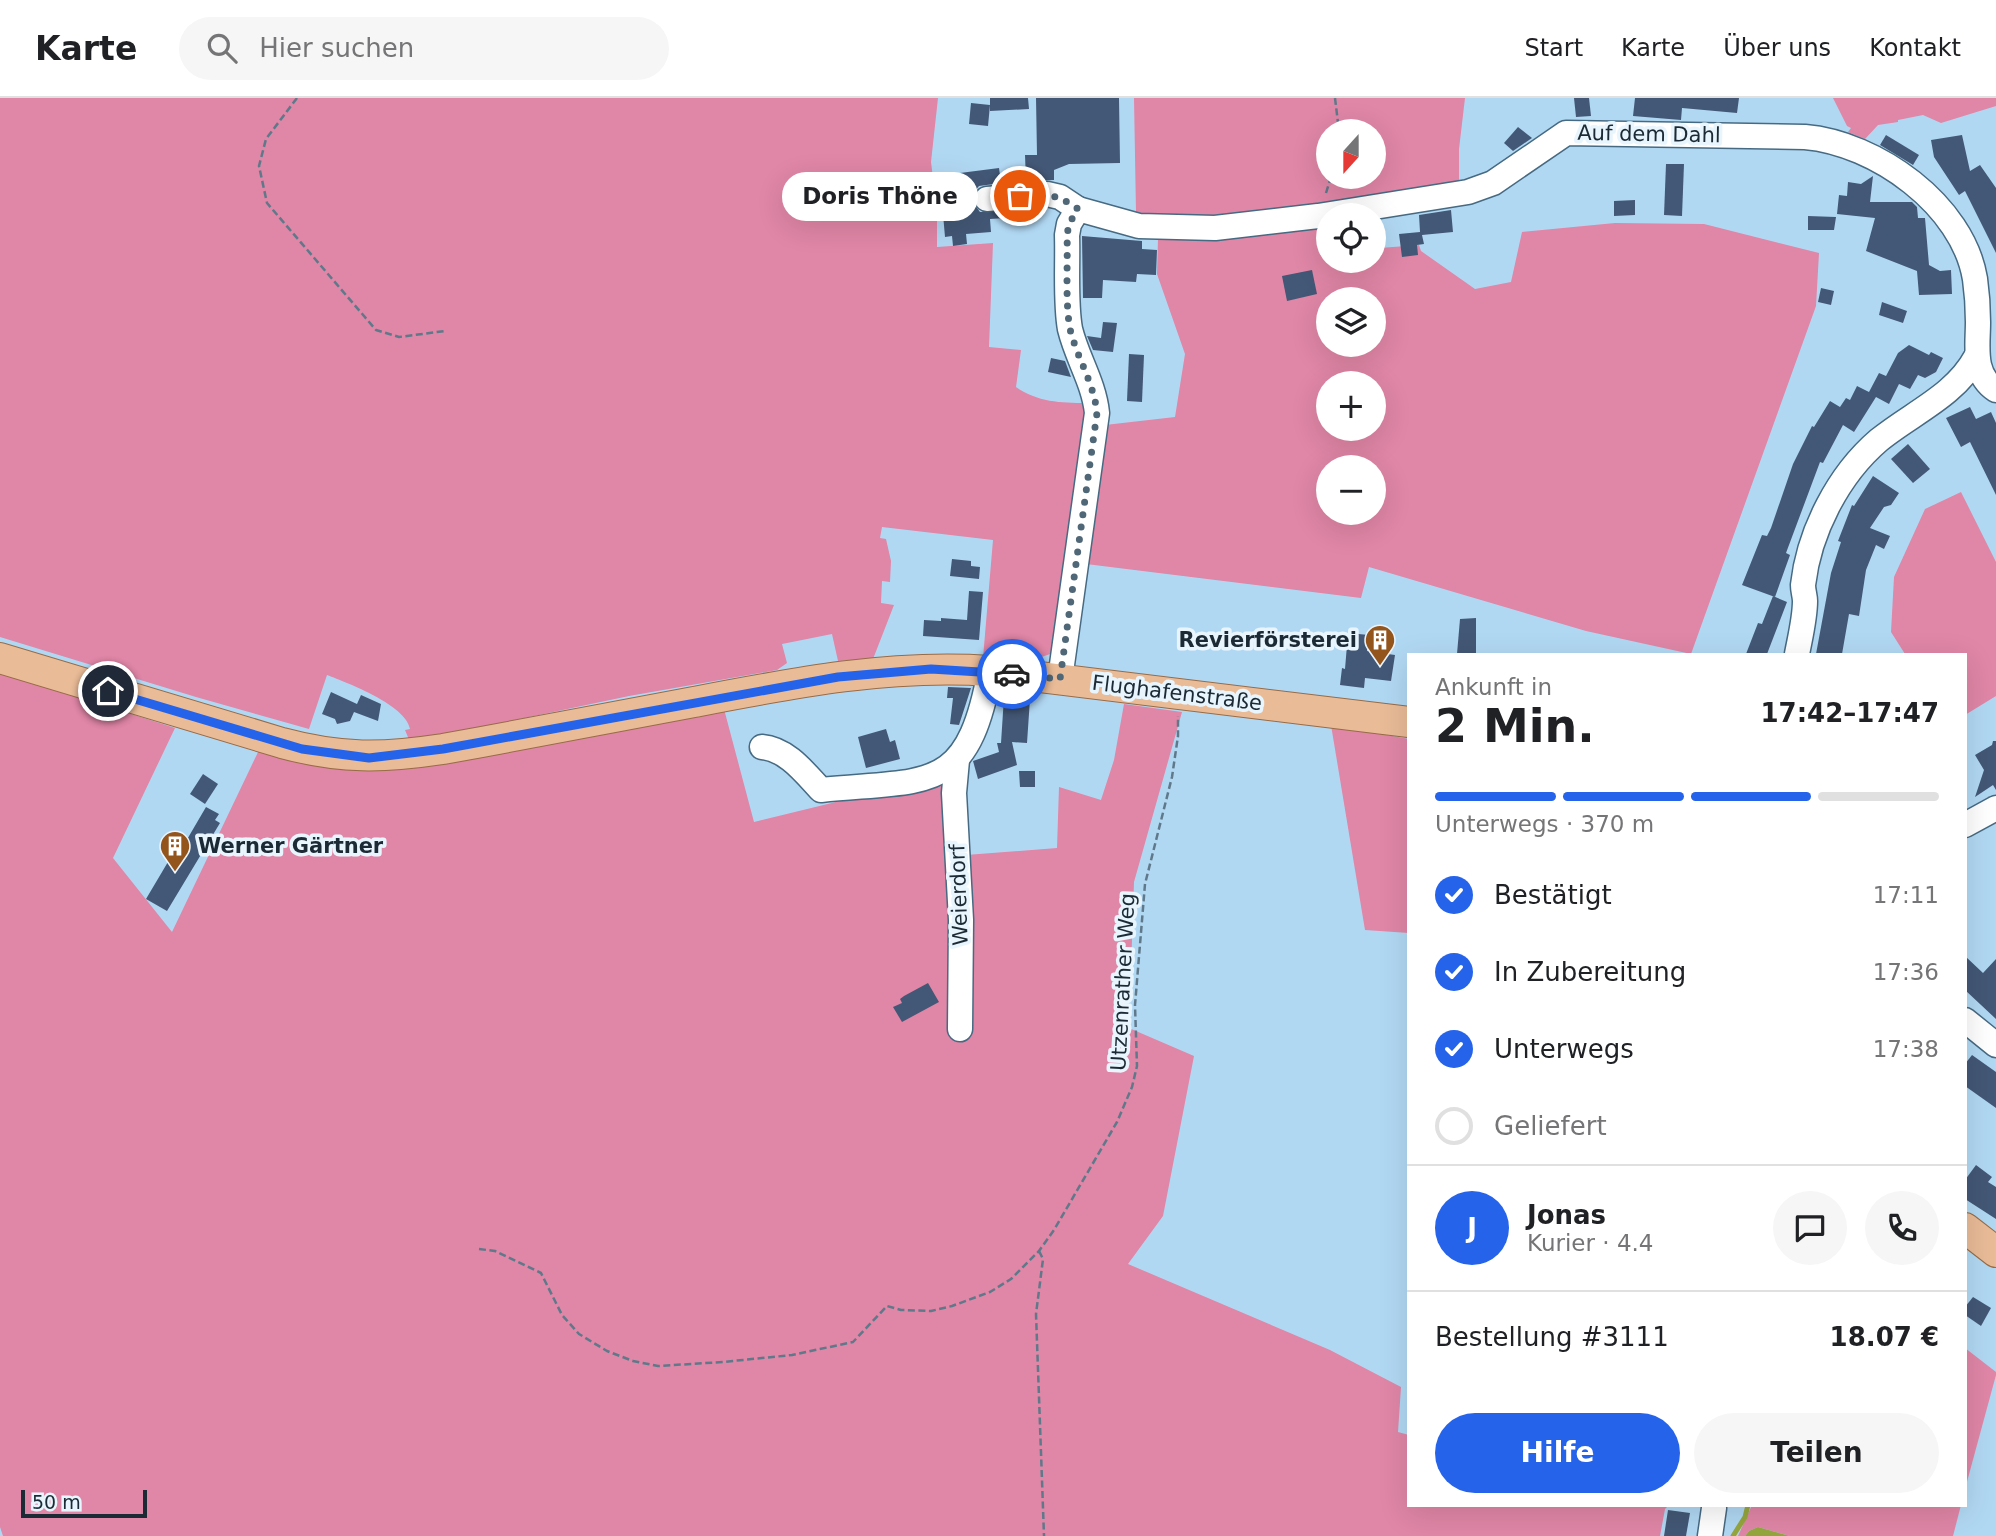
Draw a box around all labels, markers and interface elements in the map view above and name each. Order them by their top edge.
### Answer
search box [179,17,669,80]
text: Karte [35,29,137,68]
icon: search [203,29,241,67]
text: Hier suchen [259,33,414,63]
text: Start [1524,34,1583,62]
text: Karte [1621,34,1685,62]
text: Über uns [1723,34,1831,62]
text: Kontakt [1869,34,1961,62]
north arrow [1316,119,1386,189]
map controls [1316,119,1386,525]
street label: Auf dem Dahl [1577,121,1721,147]
pin [990,166,1050,226]
callout: Doris Thöne [782,172,978,220]
icon: bag [1001,177,1039,215]
text: Doris Thöne [802,183,958,209]
button: locate [1316,203,1386,273]
button: layers [1316,287,1386,357]
button: + [1316,371,1386,441]
button: − [1316,455,1386,525]
building icon: Revierförsterei [1363,623,1397,667]
place label: Revierförsterei [1179,628,1357,652]
courier [977,639,1047,709]
icon: car [993,655,1031,693]
pin [78,661,138,721]
street label: Flughafenstraße [1091,671,1263,715]
icon: home [89,672,127,710]
text: Ankunft in [1435,674,1552,700]
text: 17:42–17:47 [1760,698,1939,728]
text: 2 Min. [1435,699,1595,753]
text: Unterwegs · 370 m [1435,811,1654,837]
building icon: Werner Gärtner [158,829,192,873]
place label: Werner Gärtner [198,834,384,858]
street label: Weierdorf [945,843,973,946]
icon: check [1435,876,1473,914]
text: Bestätigt [1494,880,1612,910]
text: 17:11 [1873,882,1939,908]
street label: Utzenrather Weg [1106,893,1140,1071]
icon: check [1435,953,1473,991]
text: In Zubereitung [1494,957,1686,987]
text: 17:36 [1873,959,1939,985]
icon: check [1435,1030,1473,1068]
text: Unterwegs [1494,1034,1634,1064]
text: 17:38 [1873,1036,1939,1062]
text: Geliefert [1494,1111,1607,1141]
button: chat [1773,1191,1847,1265]
button: phone [1865,1191,1939,1265]
text: Jonas [1527,1200,1606,1230]
text: J [1467,1213,1477,1243]
text: Kurier · 4.4 [1527,1230,1653,1256]
text: Bestellung #3111 [1435,1322,1669,1352]
text: 18.07 € [1830,1322,1939,1352]
button: Hilfe [1435,1413,1680,1493]
button: Teilen [1694,1413,1939,1493]
scale bar [21,1487,147,1519]
text: 50 m [32,1491,81,1513]

